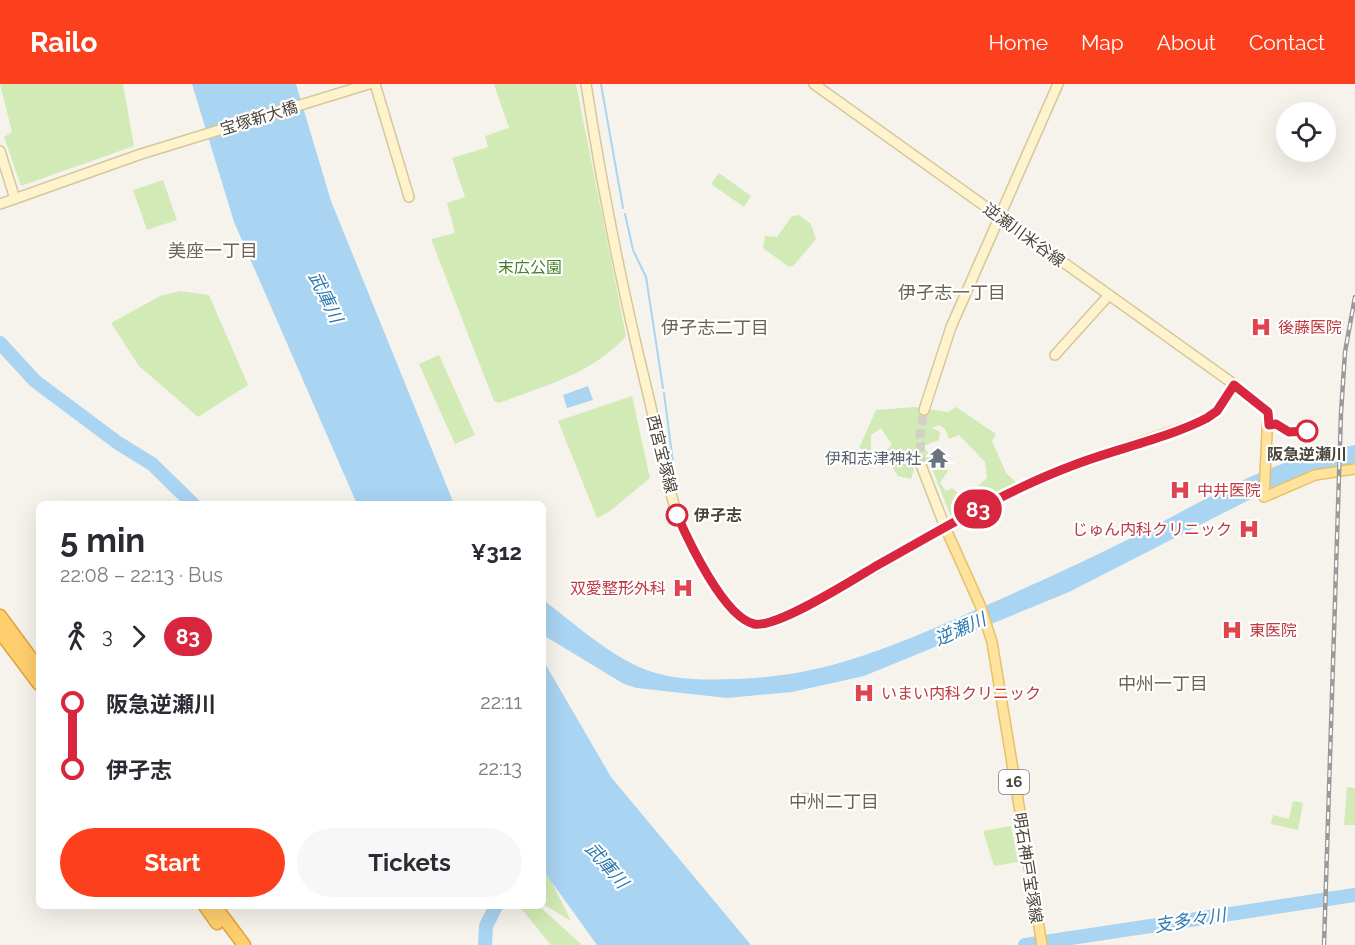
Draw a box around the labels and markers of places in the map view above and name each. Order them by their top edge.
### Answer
hospital icon: 後藤医院 [1249,315,1273,339]
place label: 後藤医院 [1278,318,1342,337]
marker: 阪急逆瀬川 [1296,420,1318,442]
place label: 阪急逆瀬川 [1267,445,1347,464]
temple icon: 伊和志津神社 [926,446,950,470]
place label: 伊和志津神社 [825,449,921,468]
hospital icon: 中井医院 [1168,478,1192,502]
place label: 中井医院 [1197,481,1261,500]
marker: 伊孑志 [666,504,688,526]
place label: 伊孑志 [693,506,742,525]
hospital icon: じゅん内科クリニック [1237,517,1261,541]
place label: じゅん内科クリニック [1072,520,1232,539]
hospital icon: 双愛整形外科 [671,576,695,600]
place label: 双愛整形外科 [570,579,666,598]
hospital icon: 東医院 [1220,618,1244,642]
place label: 東医院 [1249,621,1297,640]
hospital icon: いまい内科クリニック [852,681,876,705]
place label: いまい内科クリニック [881,684,1041,703]

